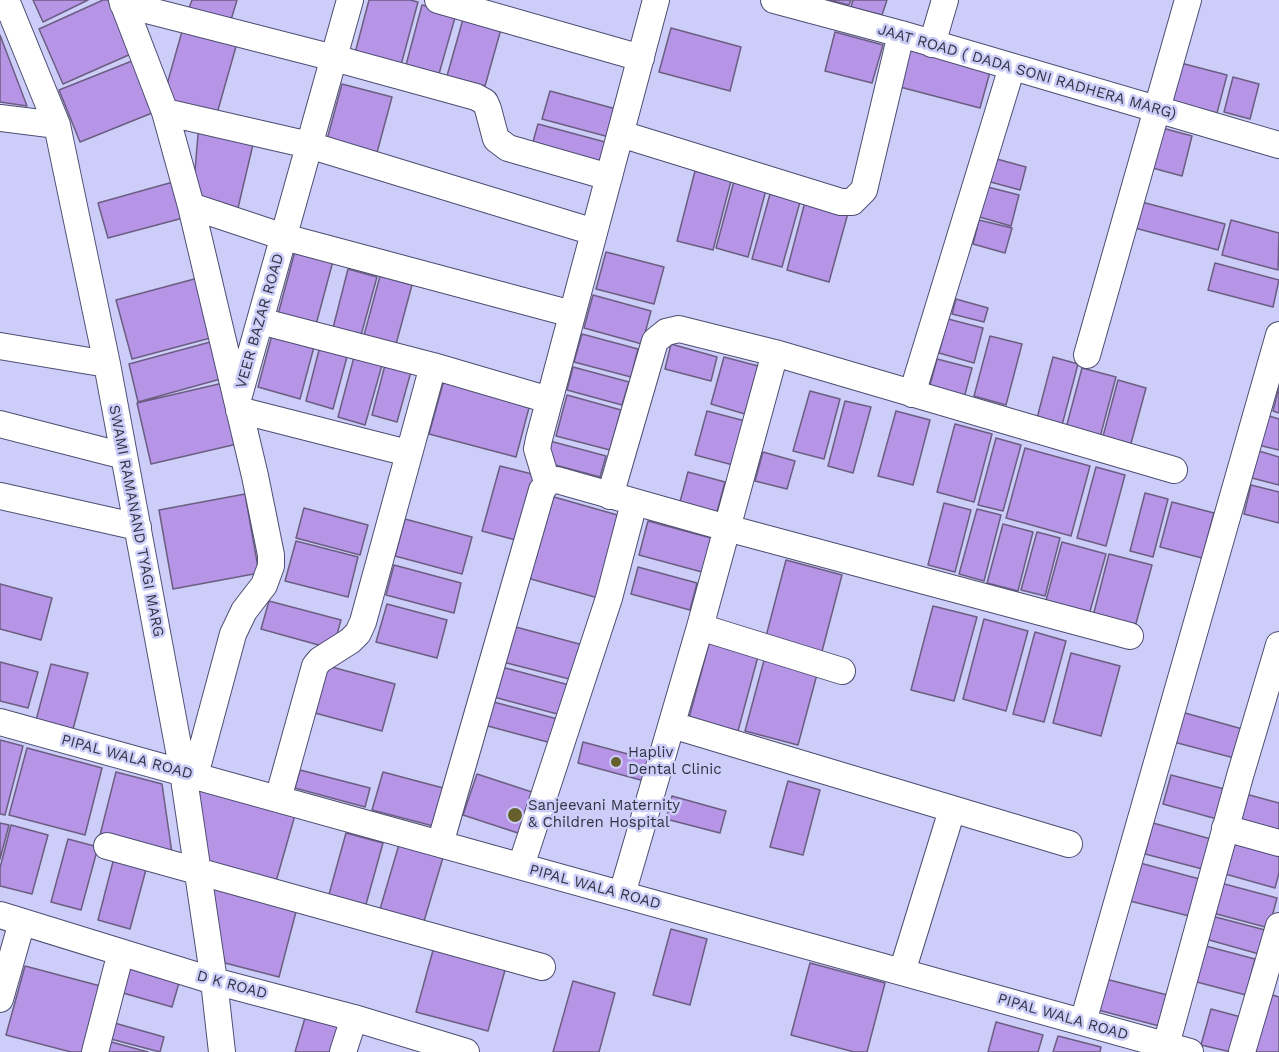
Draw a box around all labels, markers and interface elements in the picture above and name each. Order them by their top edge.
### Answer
street label: JAAT ROAD ( DADA SONI RADHERA MARG) [876,21,1178,123]
street label: VEER BAZAR ROAD [232,252,288,390]
street label: SWAMI RAMANAND TYAGI MARG [105,403,167,639]
street label: PIPAL WALA ROAD [59,731,195,783]
place label: Hapliv Dental Clinic [628,744,722,779]
marker: Hapliv Dental Clinic [609,755,623,769]
place label: Sanjeevani Maternity & Children Hospital [528,797,680,832]
marker: Sanjeevani Maternity & Children Hospital [506,806,524,824]
street label: PIPAL WALA ROAD [527,861,663,913]
street label: D K ROAD [195,967,269,1003]
street label: PIPAL WALA ROAD [996,990,1130,1044]

